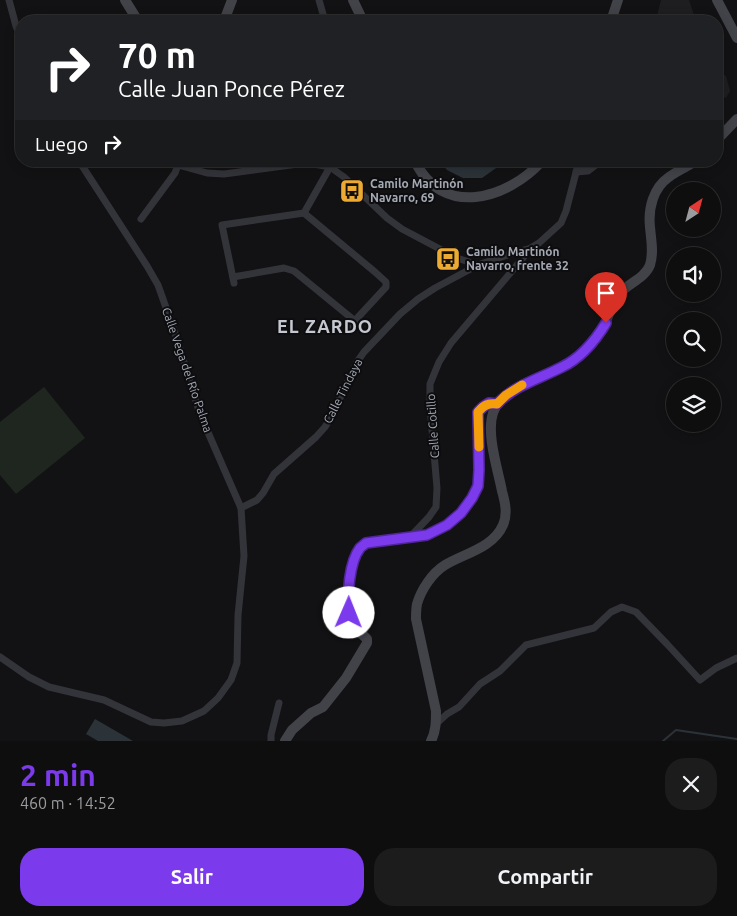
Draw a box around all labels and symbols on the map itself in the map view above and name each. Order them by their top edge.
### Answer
place label: Camilo Martinón Navarro, 69 [370,177,464,204]
bus stop icon: Camilo Martinón Navarro, 69 [339,178,365,204]
north arrow [666,182,721,238]
place label: Camilo Martinón Navarro, frente 32 [466,245,569,272]
bus stop icon: Camilo Martinón Navarro, frente 32 [435,246,461,272]
pin [585,272,627,323]
street label: Calle Vega del Río Palma [160,306,215,434]
district label: EL ZARDO [277,316,373,336]
street label: Calle Tindaya [321,356,364,425]
street label: Calle Cotillo [424,393,441,459]
position arrow [322,586,374,638]

